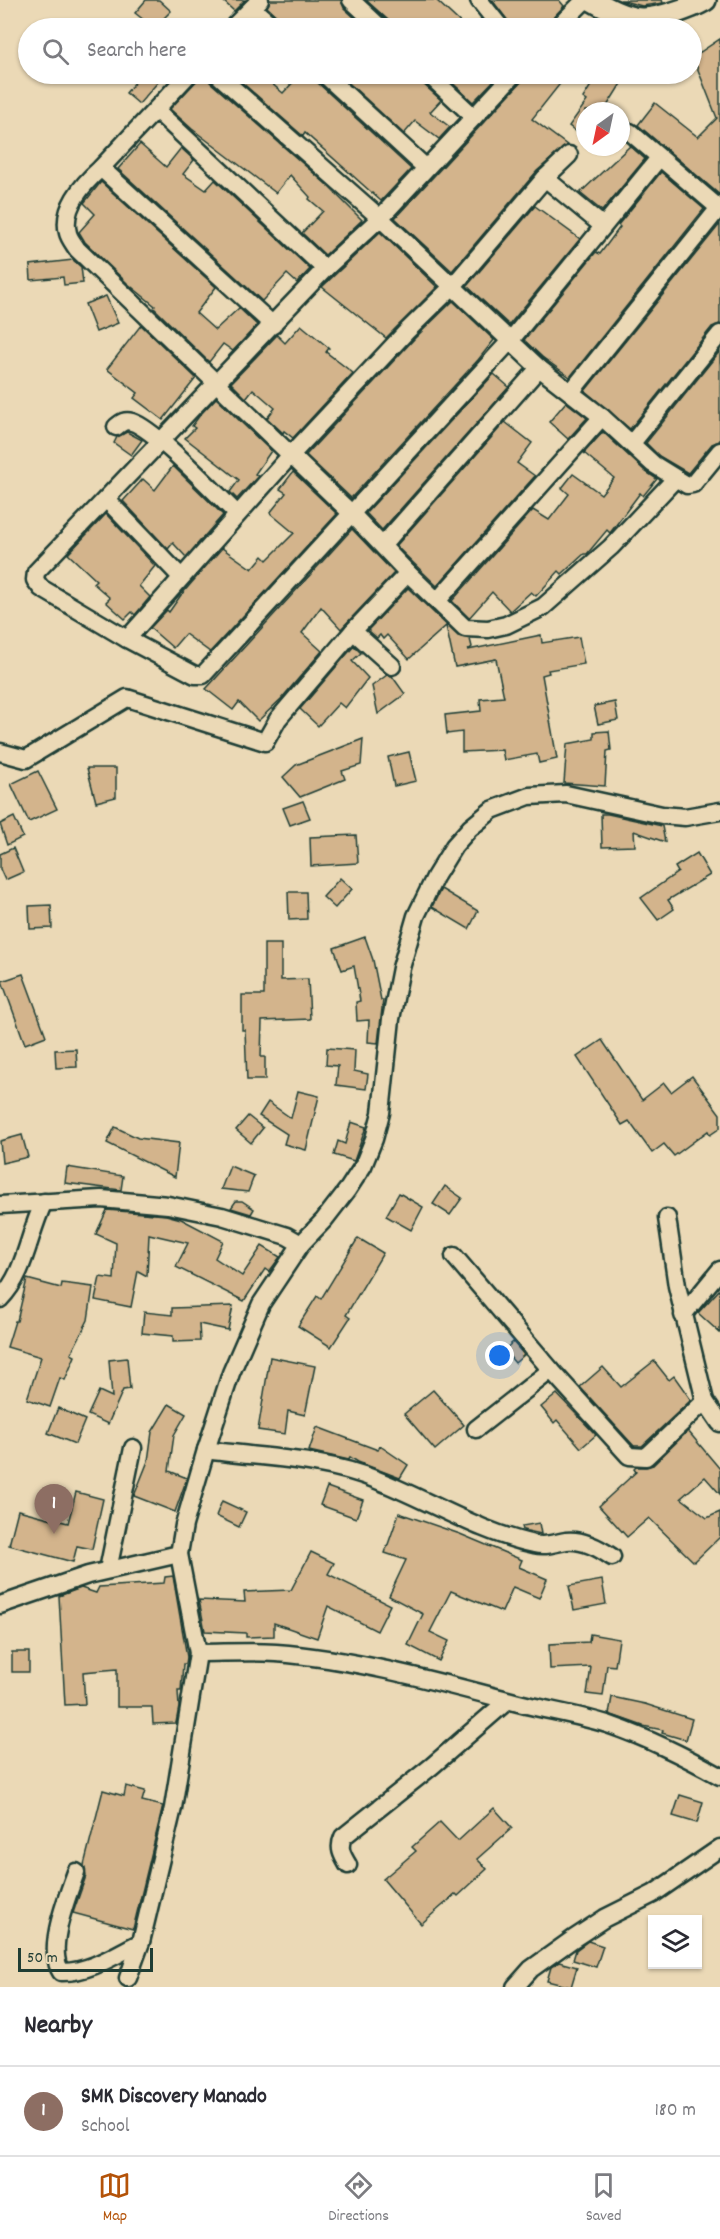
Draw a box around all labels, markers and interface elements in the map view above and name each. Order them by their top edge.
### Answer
search box [18,18,702,84]
icon: search [39,35,72,68]
text: Search here [87,36,186,67]
north arrow [576,102,630,156]
your location [485,1341,514,1370]
pin: 1 [34,1484,74,1534]
map controls [648,1915,702,1969]
button: layers [648,1915,702,1969]
scale bar [18,1945,153,1972]
text: 50 m [27,1947,58,1970]
text: Nearby [24,2008,92,2045]
text: SMK Discovery Manado [81,2082,267,2113]
text: 1 [41,2097,46,2125]
text: 180 m [654,2097,696,2125]
text: School [81,2113,130,2141]
tab: Map [98,2169,131,2228]
tab: Directions [328,2169,389,2228]
tab: Saved [586,2169,622,2228]

